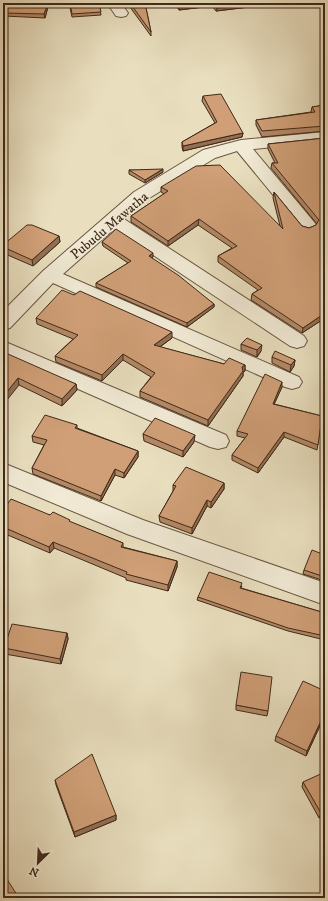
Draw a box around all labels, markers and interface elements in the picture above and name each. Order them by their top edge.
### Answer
street label: Pubudu Mawatha [67,188,152,264]
north arrow [18,843,58,883]
text: N [27,863,41,879]

